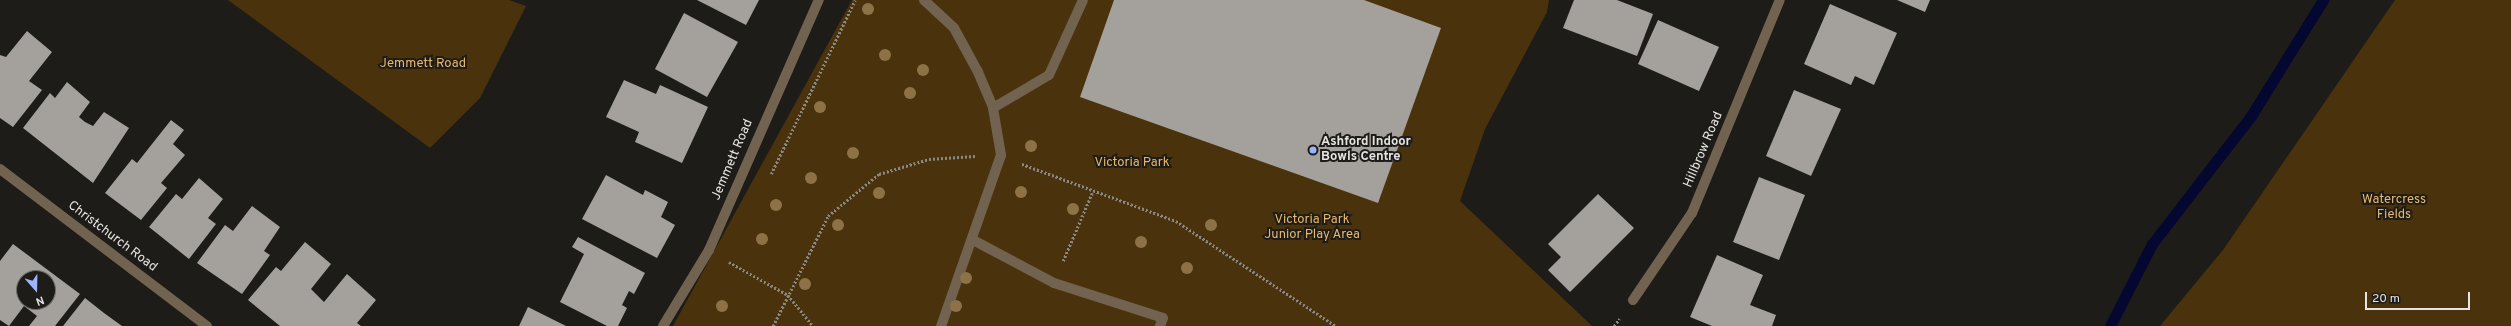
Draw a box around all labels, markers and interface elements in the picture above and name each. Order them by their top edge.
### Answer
park label: Jemmett Road [380,56,466,72]
street label: Hillbrow Road [1681,110,1727,190]
street label: Jemmett Road [709,117,757,203]
place label: Ashford Indoor Bowls Centre [1321,135,1411,166]
marker: Ashford Indoor Bowls Centre [1308,145,1318,155]
park label: Victoria Park [1094,155,1170,171]
park label: Watercress Fields [2362,193,2426,224]
street label: Christchurch Road [64,198,160,276]
park label: Victoria Park Junior Play Area [1264,213,1360,244]
north arrow [16,270,56,310]
scale bar [2367,284,2472,310]
text: 20 m [2372,291,2400,307]
text: N [34,292,46,308]

